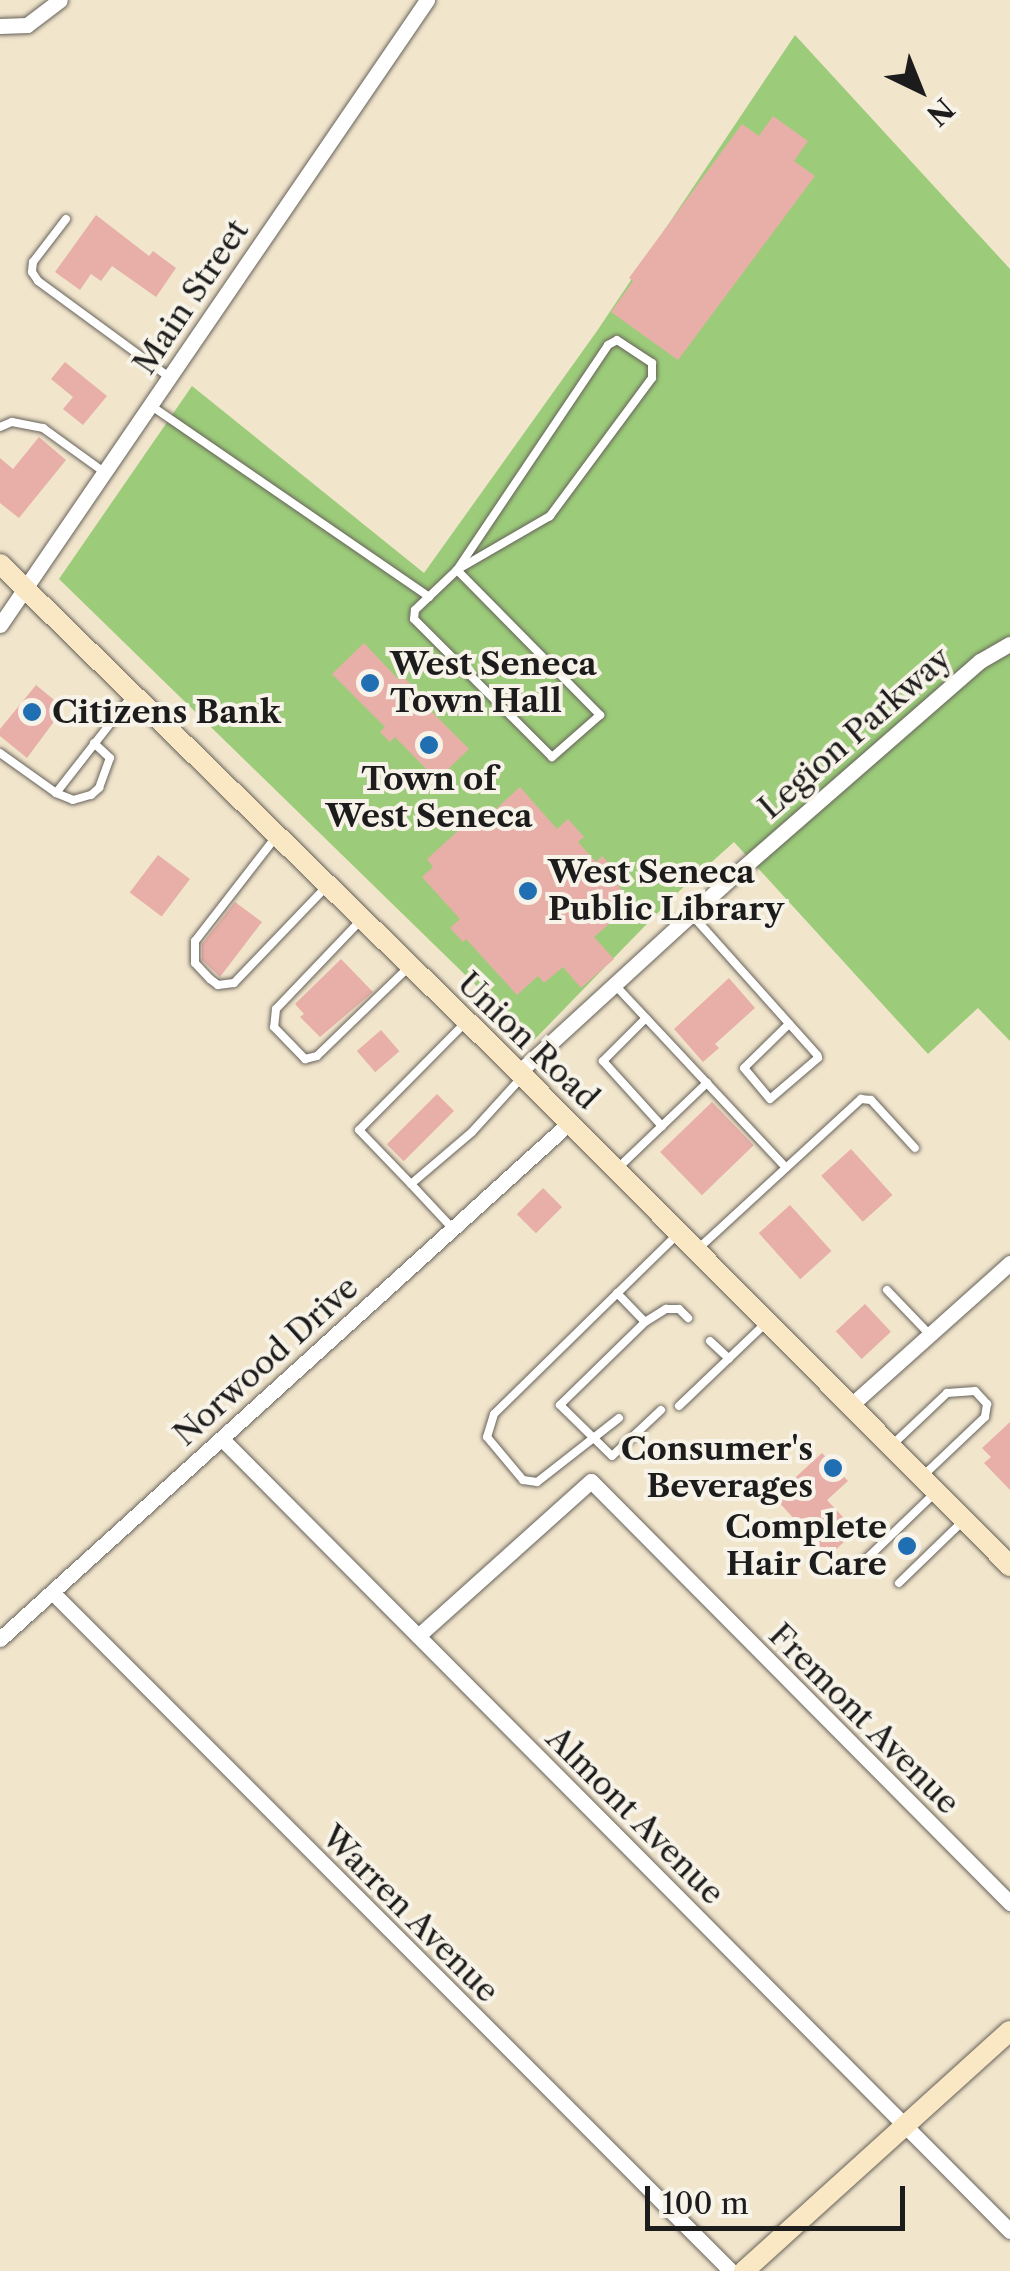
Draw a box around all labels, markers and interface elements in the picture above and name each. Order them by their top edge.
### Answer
north arrow [870,40,970,140]
text: N [920,91,961,133]
street label: Main Street [125,213,257,381]
street label: Legion Parkway [751,639,959,827]
place label: West Seneca Town Hall [390,646,597,721]
marker: West Seneca Town Hall [359,672,381,694]
place label: Citizens Bank [52,693,281,731]
marker: Citizens Bank [21,701,43,723]
marker: Town of West Seneca [418,734,440,756]
place label: Town of West Seneca [326,761,532,836]
place label: West Seneca Public Library [548,854,784,929]
marker: West Seneca Public Library [517,880,539,902]
street label: Union Road [450,964,606,1118]
street label: Norwood Drive [166,1268,366,1454]
place label: Consumer's Beverages [621,1431,813,1506]
marker: Consumer's Beverages [822,1457,844,1479]
place label: Complete Hair Care [725,1509,887,1584]
marker: Complete Hair Care [896,1535,918,1557]
street label: Fremont Avenue [760,1615,968,1823]
street label: Almont Avenue [538,1719,732,1913]
street label: Warren Avenue [313,1817,507,2011]
scale bar [650,2166,910,2228]
text: 100 m [662,2185,749,2222]

